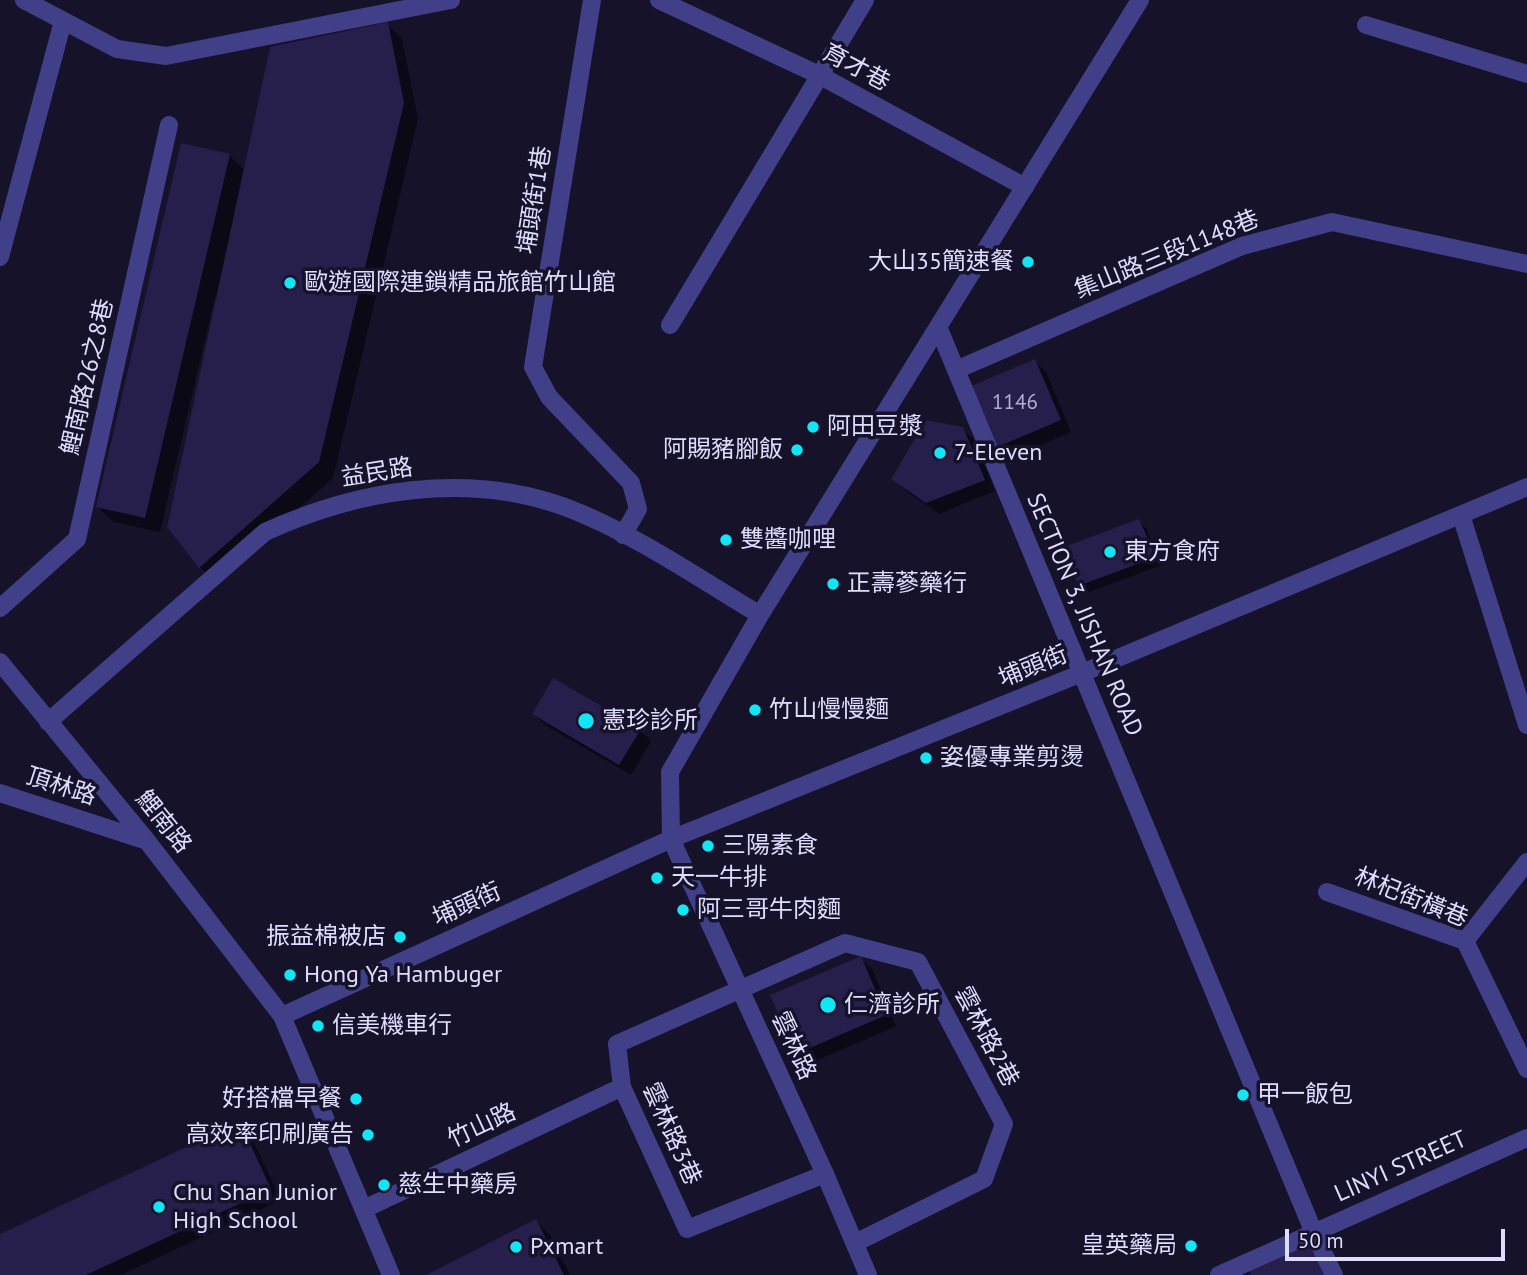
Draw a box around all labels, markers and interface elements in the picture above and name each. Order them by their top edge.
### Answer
street label: 育才巷 [817,38,895,98]
street label: 埔頭街1巷 [512,144,558,256]
street label: 集山路三段1148巷 [1071,205,1263,305]
place label: 大山35簡速餐 [868,248,1014,276]
marker: 大山35簡速餐 [1020,254,1036,270]
place label: 歐遊國際連鎖精品旅館竹山館 [304,269,616,297]
marker: 歐遊國際連鎖精品旅館竹山館 [282,275,298,291]
street label: 鯉南路26之8巷 [56,296,120,458]
house number: 1146 [992,390,1038,416]
place label: 阿田豆漿 [827,413,923,441]
marker: 阿田豆漿 [805,419,821,435]
place label: 阿賜豬腳飯 [663,436,783,464]
place label: 7-Eleven [954,439,1042,467]
marker: 阿賜豬腳飯 [789,442,805,458]
marker: 7-Eleven [932,445,948,461]
street label: 益民路 [339,453,415,493]
street label: SECTION 3, JISHAN ROAD [1020,489,1148,741]
place label: 雙醬咖哩 [740,526,836,554]
marker: 雙醬咖哩 [718,532,734,548]
place label: 東方食府 [1124,538,1220,566]
marker: 東方食府 [1102,544,1118,560]
place label: 正壽蔘藥行 [847,570,967,598]
marker: 正壽蔘藥行 [825,576,841,592]
street label: 埔頭街 [994,640,1072,694]
place label: 竹山慢慢麵 [769,696,889,724]
marker: 竹山慢慢麵 [747,702,763,718]
place label: 憲珍診所 [602,707,698,735]
marker: 憲珍診所 [576,711,596,731]
place label: 姿優專業剪燙 [940,744,1084,772]
marker: 姿優專業剪燙 [918,750,934,766]
street label: 頂林路 [22,762,100,812]
street label: 鯉南路 [129,785,197,859]
place label: 三陽素食 [722,832,818,860]
marker: 三陽素食 [700,838,716,854]
street label: 林杞街橫巷 [1350,862,1472,934]
place label: 天一牛排 [671,864,767,892]
marker: 天一牛排 [649,870,665,886]
street label: 埔頭街 [428,877,506,933]
place label: 阿三哥牛肉麵 [697,896,841,924]
marker: 阿三哥牛肉麵 [675,902,691,918]
place label: 振益棉被店 [266,923,386,951]
marker: 振益棉被店 [392,929,408,945]
place label: Hong Ya Hambuger [304,961,502,989]
marker: Hong Ya Hambuger [282,967,298,983]
street label: 雲林路2巷 [948,982,1024,1092]
place label: 仁濟診所 [844,991,940,1019]
marker: 仁濟診所 [818,995,838,1015]
street label: 雲林路 [765,1007,821,1085]
place label: 信美機車行 [332,1012,452,1040]
marker: 信美機車行 [310,1018,326,1034]
street label: 雲林路3巷 [636,1078,706,1190]
place label: 甲一飯包 [1257,1081,1353,1109]
place label: 好搭檔早餐 [222,1085,342,1113]
marker: 甲一飯包 [1235,1087,1251,1103]
marker: 好搭檔早餐 [348,1091,364,1107]
street label: 竹山路 [443,1098,521,1154]
place label: 高效率印刷廣告 [186,1121,354,1149]
street label: LINYI STREET [1330,1125,1472,1209]
marker: 高效率印刷廣告 [360,1127,376,1143]
place label: 慈生中藥房 [398,1171,518,1199]
marker: 慈生中藥房 [376,1177,392,1193]
place label: Chu Shan Junior High School [173,1179,337,1235]
marker: Chu Shan Junior High School [151,1199,167,1215]
scale bar [1289,1216,1510,1260]
text: 50 m [1298,1227,1344,1254]
place label: 皇英藥局 [1081,1232,1177,1260]
place label: Pxmart [530,1233,603,1261]
marker: 皇英藥局 [1183,1238,1199,1254]
marker: Pxmart [508,1239,524,1255]

